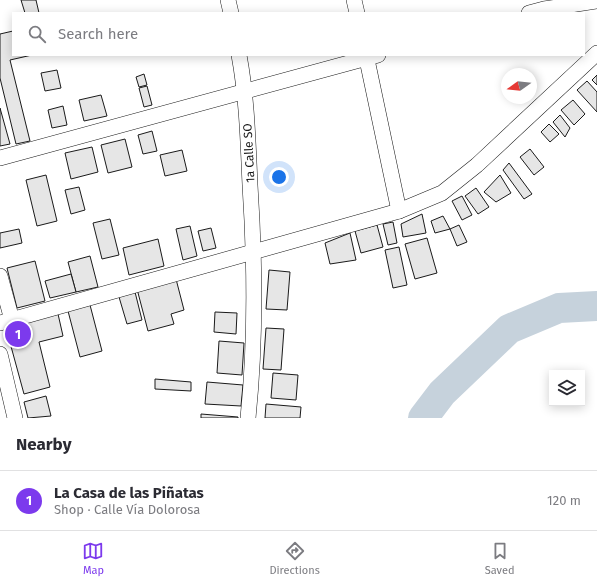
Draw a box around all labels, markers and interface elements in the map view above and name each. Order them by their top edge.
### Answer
search box [12,12,585,56]
icon: search [26,23,48,45]
text: Search here [58,25,138,43]
north arrow [501,68,537,104]
street label: 1a Calle SO [240,123,258,183]
your location [269,167,289,187]
pin: 1 [5,319,31,349]
map controls [549,370,585,406]
button: layers [549,370,585,406]
text: Nearby [16,434,71,455]
text: La Casa de las Piñatas [54,484,204,502]
text: 1 [26,493,32,508]
text: 120 m [547,493,581,508]
text: Shop · Calle Vía Dolorosa [54,502,200,517]
tab: Map [82,540,104,577]
tab: Directions [269,540,320,577]
tab: Saved [485,540,515,577]

